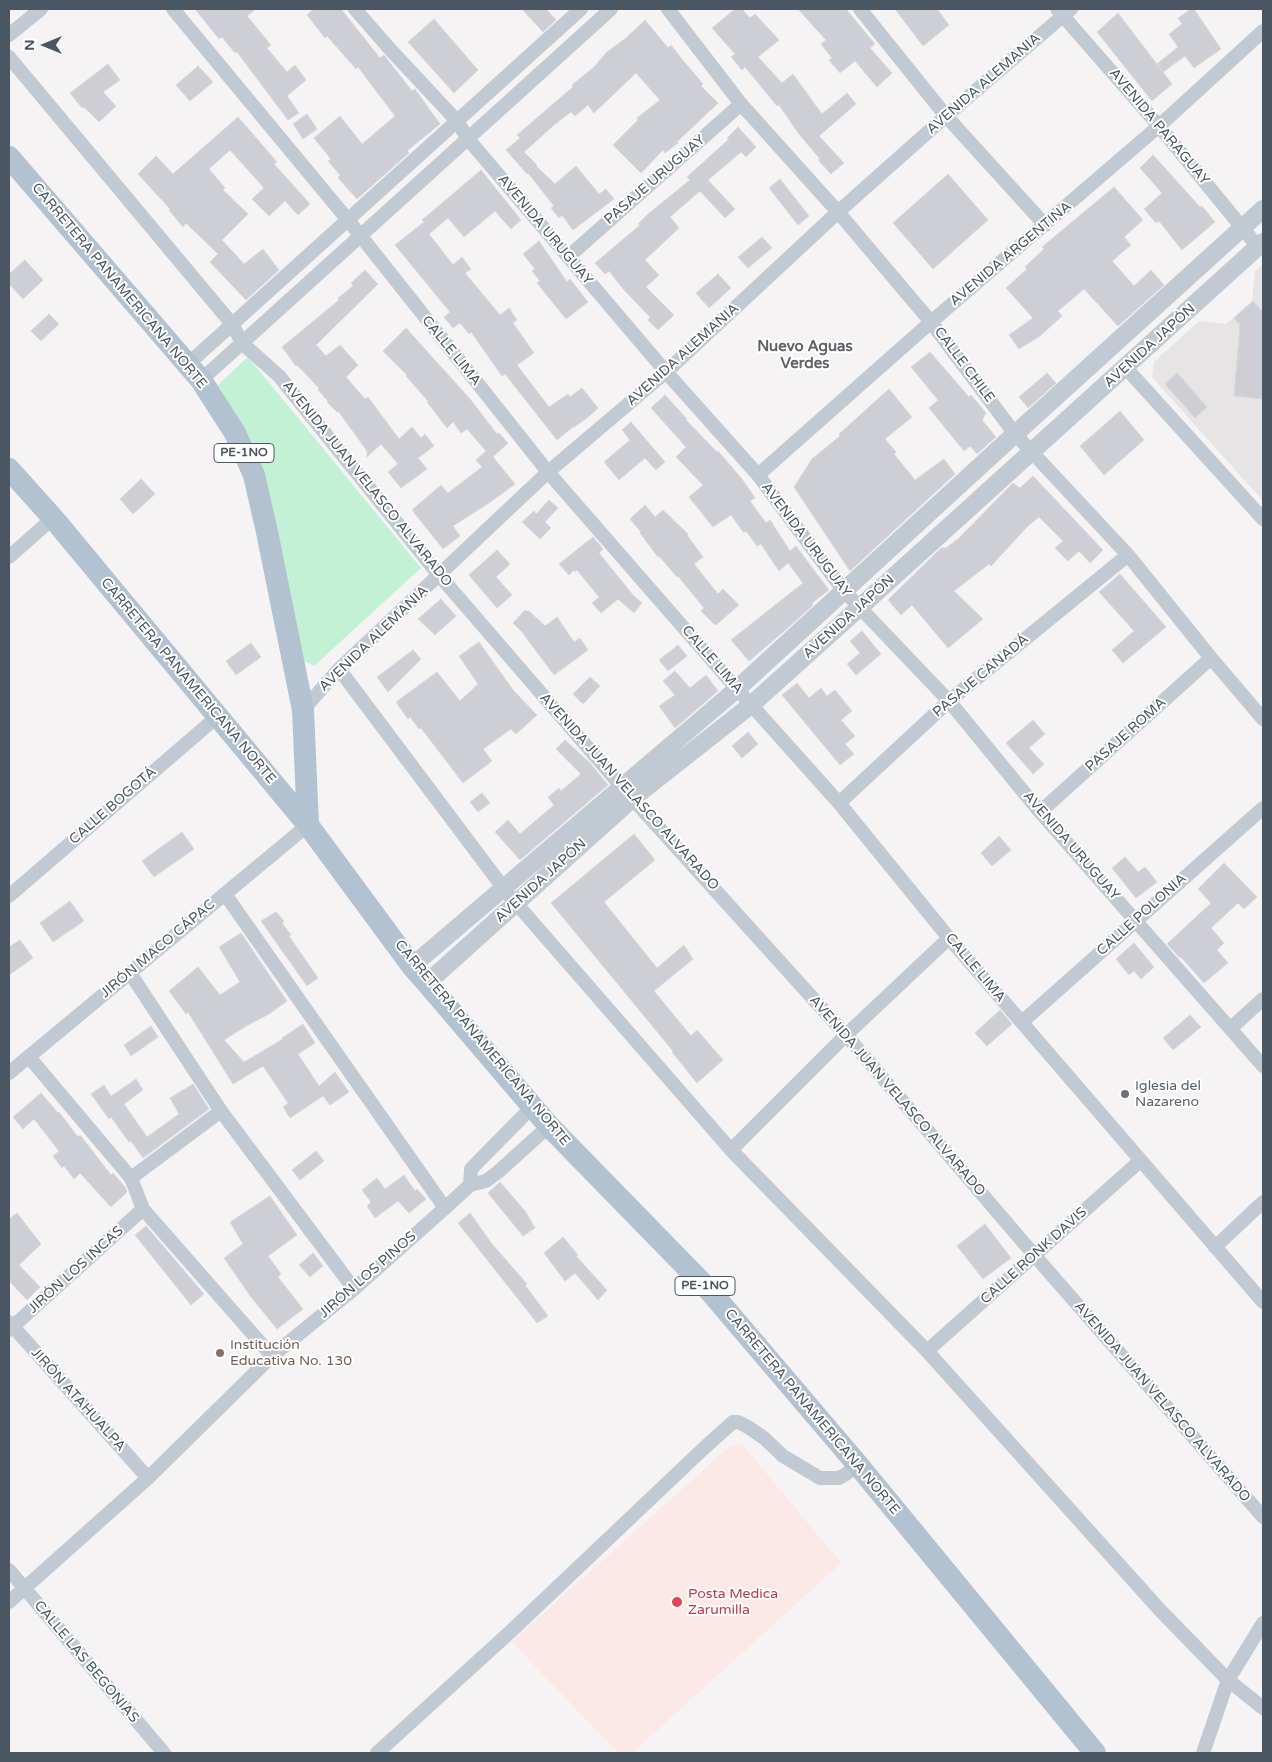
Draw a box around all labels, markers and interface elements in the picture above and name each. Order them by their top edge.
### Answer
north arrow [20,20,70,70]
street label: AVENIDA ALEMANIA [924,30,1044,138]
text: N [21,39,38,51]
street label: AVENIDA PARAGUAY [1105,65,1213,189]
street label: PASAJE URUGUAY [601,132,709,228]
street label: AVENIDA URUGUAY [494,171,596,289]
street label: CARRETERA PANAMERICANA NORTE [28,180,210,392]
street label: AVENIDA ARGENTINA [947,198,1075,310]
street label: AVENIDA ALEMANIA [623,300,743,410]
street label: AVENIDA JAPÓN [1101,301,1199,391]
street label: CALLE LIMA [418,313,484,389]
street label: CALLE CHILE [930,324,998,406]
district label: Nuevo Aguas Verdes [757,338,853,373]
street label: AVENIDA JUAN VELASCO ALVARADO [279,378,455,590]
road number: PE-1NO [214,443,274,462]
street label: AVENIDA URUGUAY [758,480,854,600]
street label: AVENIDA JAPÓN [800,572,898,662]
street label: CARRETERA PANAMERICANA NORTE [97,575,279,787]
street label: AVENIDA ALEMANIA [316,583,432,695]
street label: CALLE LIMA [678,622,746,698]
street label: PASAJE CANADÁ [930,631,1032,721]
street label: AVENIDA JUAN VELASCO ALVARADO [536,690,722,894]
street label: PASAJE ROMA [1082,694,1170,776]
street label: CALLE BOGOTÁ [66,764,160,848]
street label: AVENIDA URUGUAY [1019,788,1123,904]
street label: AVENIDA JAPÓN [492,836,590,926]
street label: CALLE POLONIA [1094,870,1190,960]
street label: JIRÓN MACO CÁPAC [97,896,219,1002]
street label: CALLE LIMA [941,930,1009,1006]
street label: CARRETERA PANAMERICANA NORTE [391,937,573,1149]
street label: AVENIDA JUAN VELASCO ALVARADO [805,992,989,1200]
place label: Iglesia del Nazareno [1135,1078,1201,1110]
marker: Iglesia del Nazareno [1119,1088,1131,1100]
street label: CALLE RONK DAVIS [977,1204,1091,1308]
street label: JIRÓN LOS INCAS [25,1223,127,1317]
street label: JIRÓN LOS PINOS [316,1228,420,1322]
road number: PE-1NO [675,1276,735,1295]
street label: AVENIDA JUAN VELASCO ALVARADO [1070,1298,1254,1506]
street label: CARRETERA PANAMERICANA NORTE [721,1306,903,1518]
place label: Institución Educativa No. 130 [230,1337,352,1370]
street label: JIRÓN ATAHUALPA [27,1345,129,1455]
marker: Institución Educativa No. 130 [214,1347,226,1359]
place label: Posta Medica Zarumilla [688,1586,778,1618]
marker: Posta Medica Zarumilla [670,1595,684,1609]
street label: CALLE LAS BEGONIAS [30,1598,142,1726]

